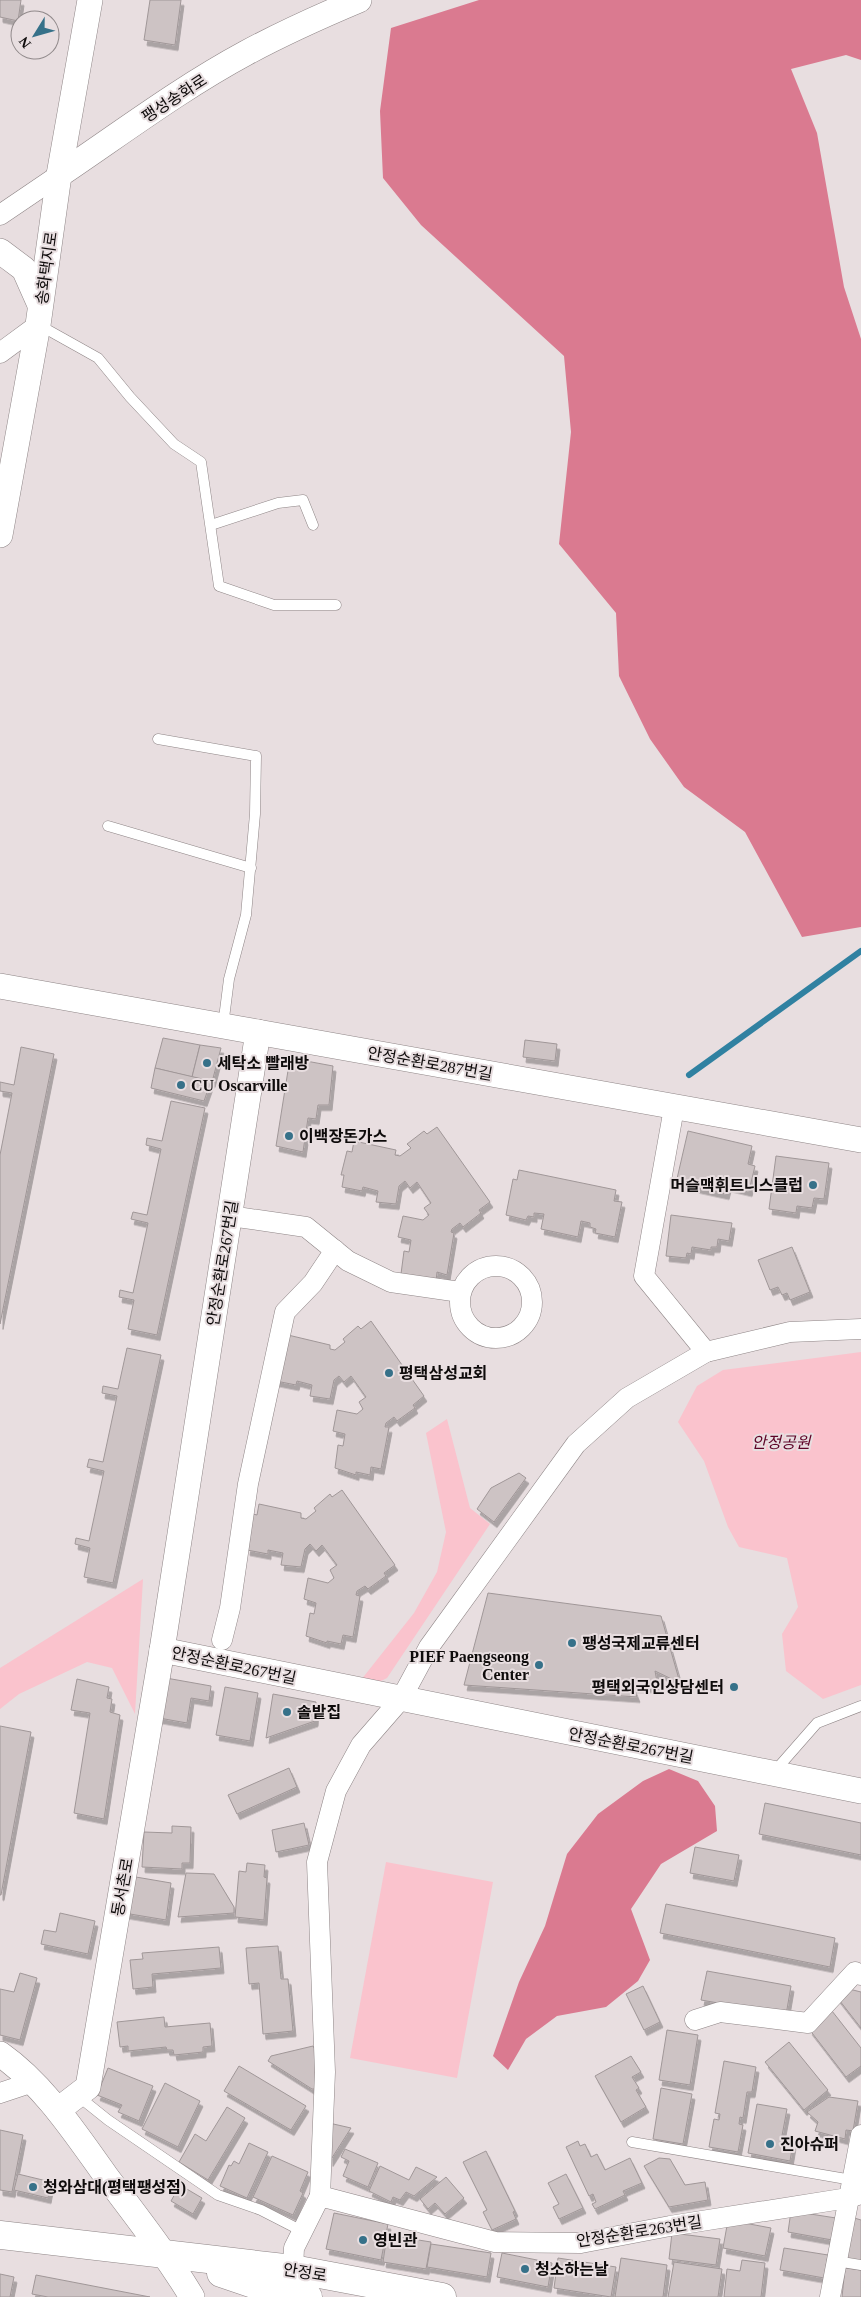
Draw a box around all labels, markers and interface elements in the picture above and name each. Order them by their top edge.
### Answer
north arrow [10,10,60,60]
text: N [16,34,34,51]
street label: 팽성송화로 [139,71,210,126]
street label: 송화택지로 [33,230,60,306]
street label: 안정순환로287번길 [366,1044,494,1083]
place label: 세탁소 빨래방 [217,1055,310,1072]
marker: 세탁소 빨래방 [201,1057,213,1069]
place label: CU Oscarville [191,1077,287,1094]
marker: CU Oscarville [175,1079,187,1091]
place label: 이백장돈가스 [299,1128,388,1145]
marker: 이백장돈가스 [283,1130,295,1142]
place label: 머슬맥휘트니스클럽 [671,1176,803,1194]
marker: 머슬맥휘트니스클럽 [807,1179,819,1191]
street label: 안정순환로267번길 [204,1199,241,1327]
place label: 평택삼성교회 [399,1365,487,1382]
marker: 평택삼성교회 [383,1367,395,1379]
park label: 안정공원 [752,1434,812,1451]
place label: 팽성국제교류센터 [582,1635,700,1652]
marker: 팽성국제교류센터 [566,1637,578,1649]
street label: 안정순환로267번길 [170,1644,298,1687]
place label: PIEF Paengseong Center [409,1648,529,1683]
marker: PIEF Paengseong Center [533,1659,545,1671]
place label: 평택외국인상담센터 [592,1679,724,1696]
marker: 평택외국인상담센터 [728,1681,740,1693]
place label: 솔밭집 [297,1704,341,1721]
marker: 솔밭집 [281,1706,293,1718]
street label: 안정순환로267번길 [567,1725,695,1766]
street label: 동서촌로 [109,1856,136,1918]
place label: 진아슈퍼 [780,2136,839,2153]
marker: 진아슈퍼 [764,2138,776,2150]
place label: 청와삼대(평택팽성점) [43,2179,186,2197]
marker: 청와삼대(평택팽성점) [27,2181,39,2193]
street label: 안정순환로263번길 [575,2213,703,2250]
place label: 영빈관 [373,2232,417,2249]
marker: 영빈관 [357,2234,369,2246]
street label: 안정로 [282,2261,328,2284]
place label: 청소하는날 [535,2261,609,2278]
marker: 청소하는날 [519,2263,531,2275]

